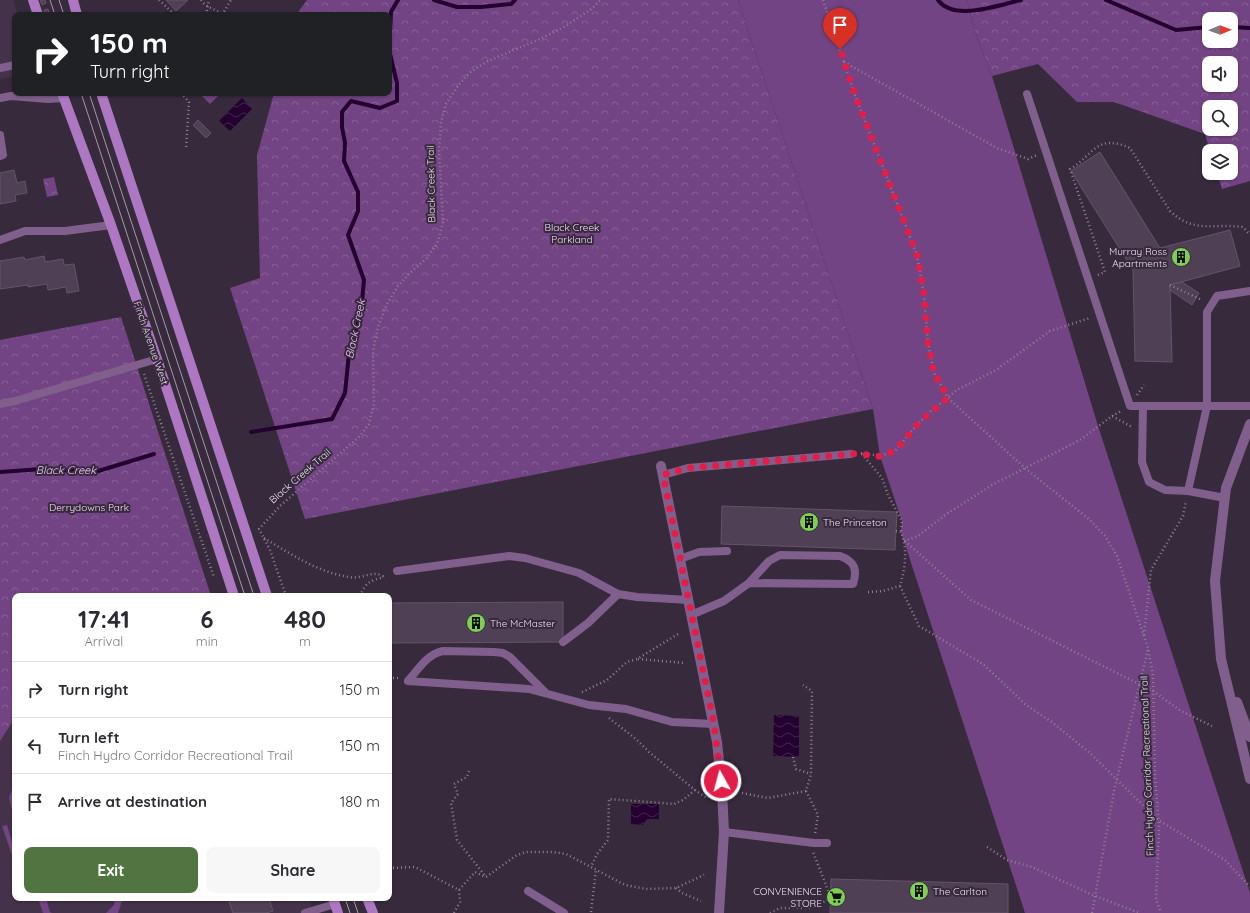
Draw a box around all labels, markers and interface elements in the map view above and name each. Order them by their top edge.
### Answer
pin [823,8,857,49]
north arrow [1202,12,1238,48]
map controls [1202,12,1238,180]
icon: arrive [829,14,851,36]
text: 150 m [90,25,168,60]
icon: right [24,28,76,80]
button: sound [1202,56,1238,92]
text: Turn right [90,60,170,83]
button: search [1202,100,1238,136]
button: layers [1202,144,1238,180]
street label: Black Creek Trail [424,145,438,223]
park label: Black Creek Parkland [545,221,599,246]
place label: Murray Ross Apartments [1109,245,1167,270]
building icon: Murray Ross Apartments [1170,246,1192,268]
water label: Black Creek [342,297,368,360]
street label: Finch Avenue West [131,300,172,387]
street label: Black Creek Trail [267,446,333,506]
water label: Black Creek [36,463,97,477]
park label: Derrydowns Park [49,501,129,514]
building icon: The Princeton [798,511,820,533]
place label: The Princeton [823,516,887,529]
text: 17:41 [78,604,130,634]
text: 6 [200,604,214,634]
text: 480 [284,604,326,634]
building icon: The McMaster [465,612,487,634]
place label: The McMaster [490,617,556,630]
text: Arrival [84,633,123,649]
text: min [196,633,218,649]
text: m [299,633,311,649]
street label: Finch Hydro Corridor Recreational Trail [1137,676,1157,856]
icon: right [24,679,46,701]
text: Turn right [58,680,129,699]
text: 150 m [340,680,380,699]
text: Turn left [58,728,120,747]
icon: left [24,735,46,757]
text: 150 m [340,736,380,755]
text: Finch Hydro Corridor Recreational Trail [58,747,293,763]
position arrow [700,760,742,802]
icon: arrive [24,791,46,813]
text: Arrive at destination [58,792,207,811]
text: 180 m [340,792,380,811]
button: Exit [24,847,198,893]
button: Share [206,847,380,893]
building icon: The Carlton [908,880,930,902]
place label: CONVENIENCE STORE [753,885,822,910]
place label: The Carlton [933,885,987,898]
supermarket icon: CONVENIENCE STORE [825,886,847,908]

